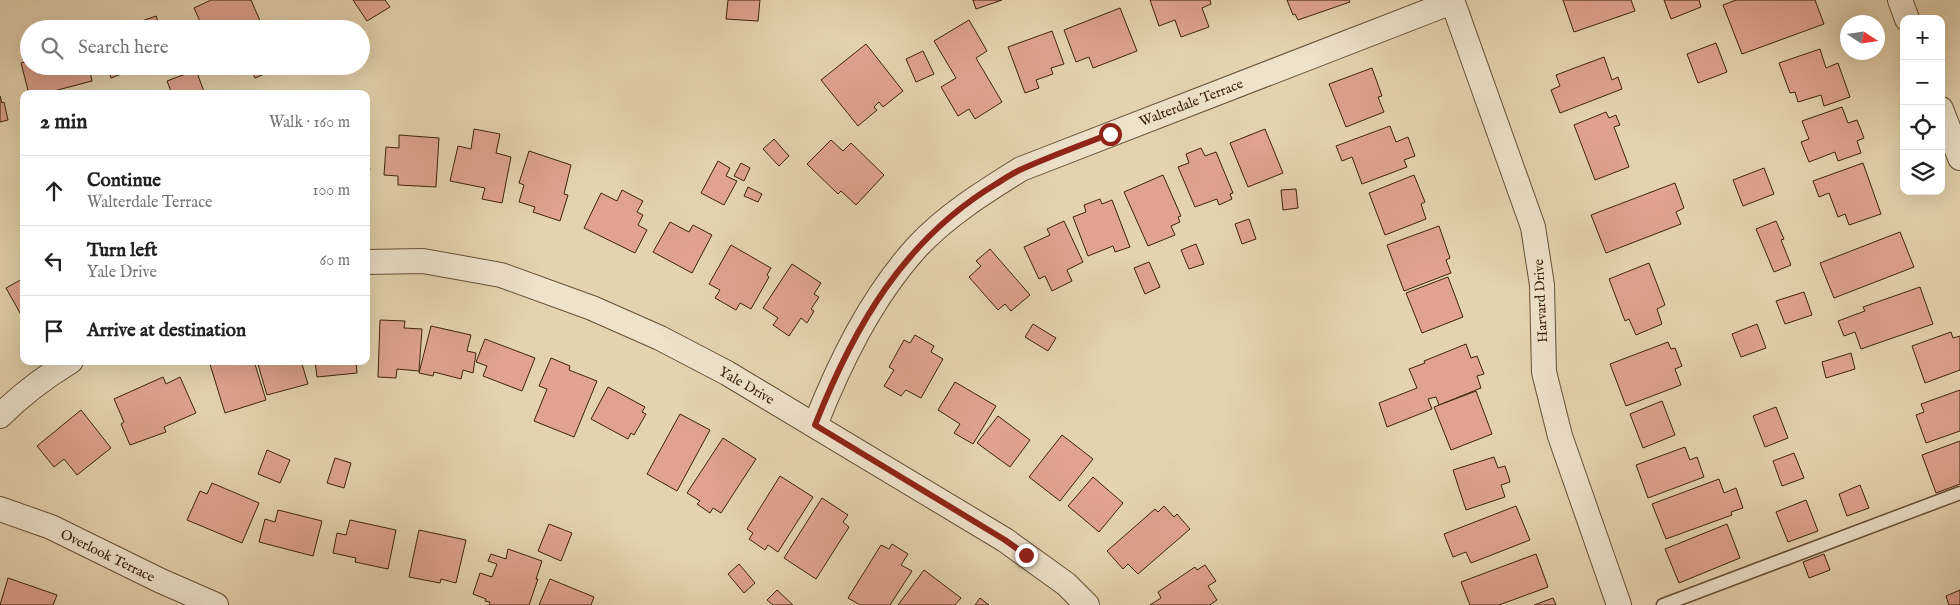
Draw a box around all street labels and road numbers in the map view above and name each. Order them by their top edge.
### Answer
street label: Walterdale Terrace [1137,75,1246,131]
street label: Harvard Drive [1530,258,1552,343]
street label: Yale Drive [716,363,778,409]
street label: Overlook Terrace [57,525,158,587]

